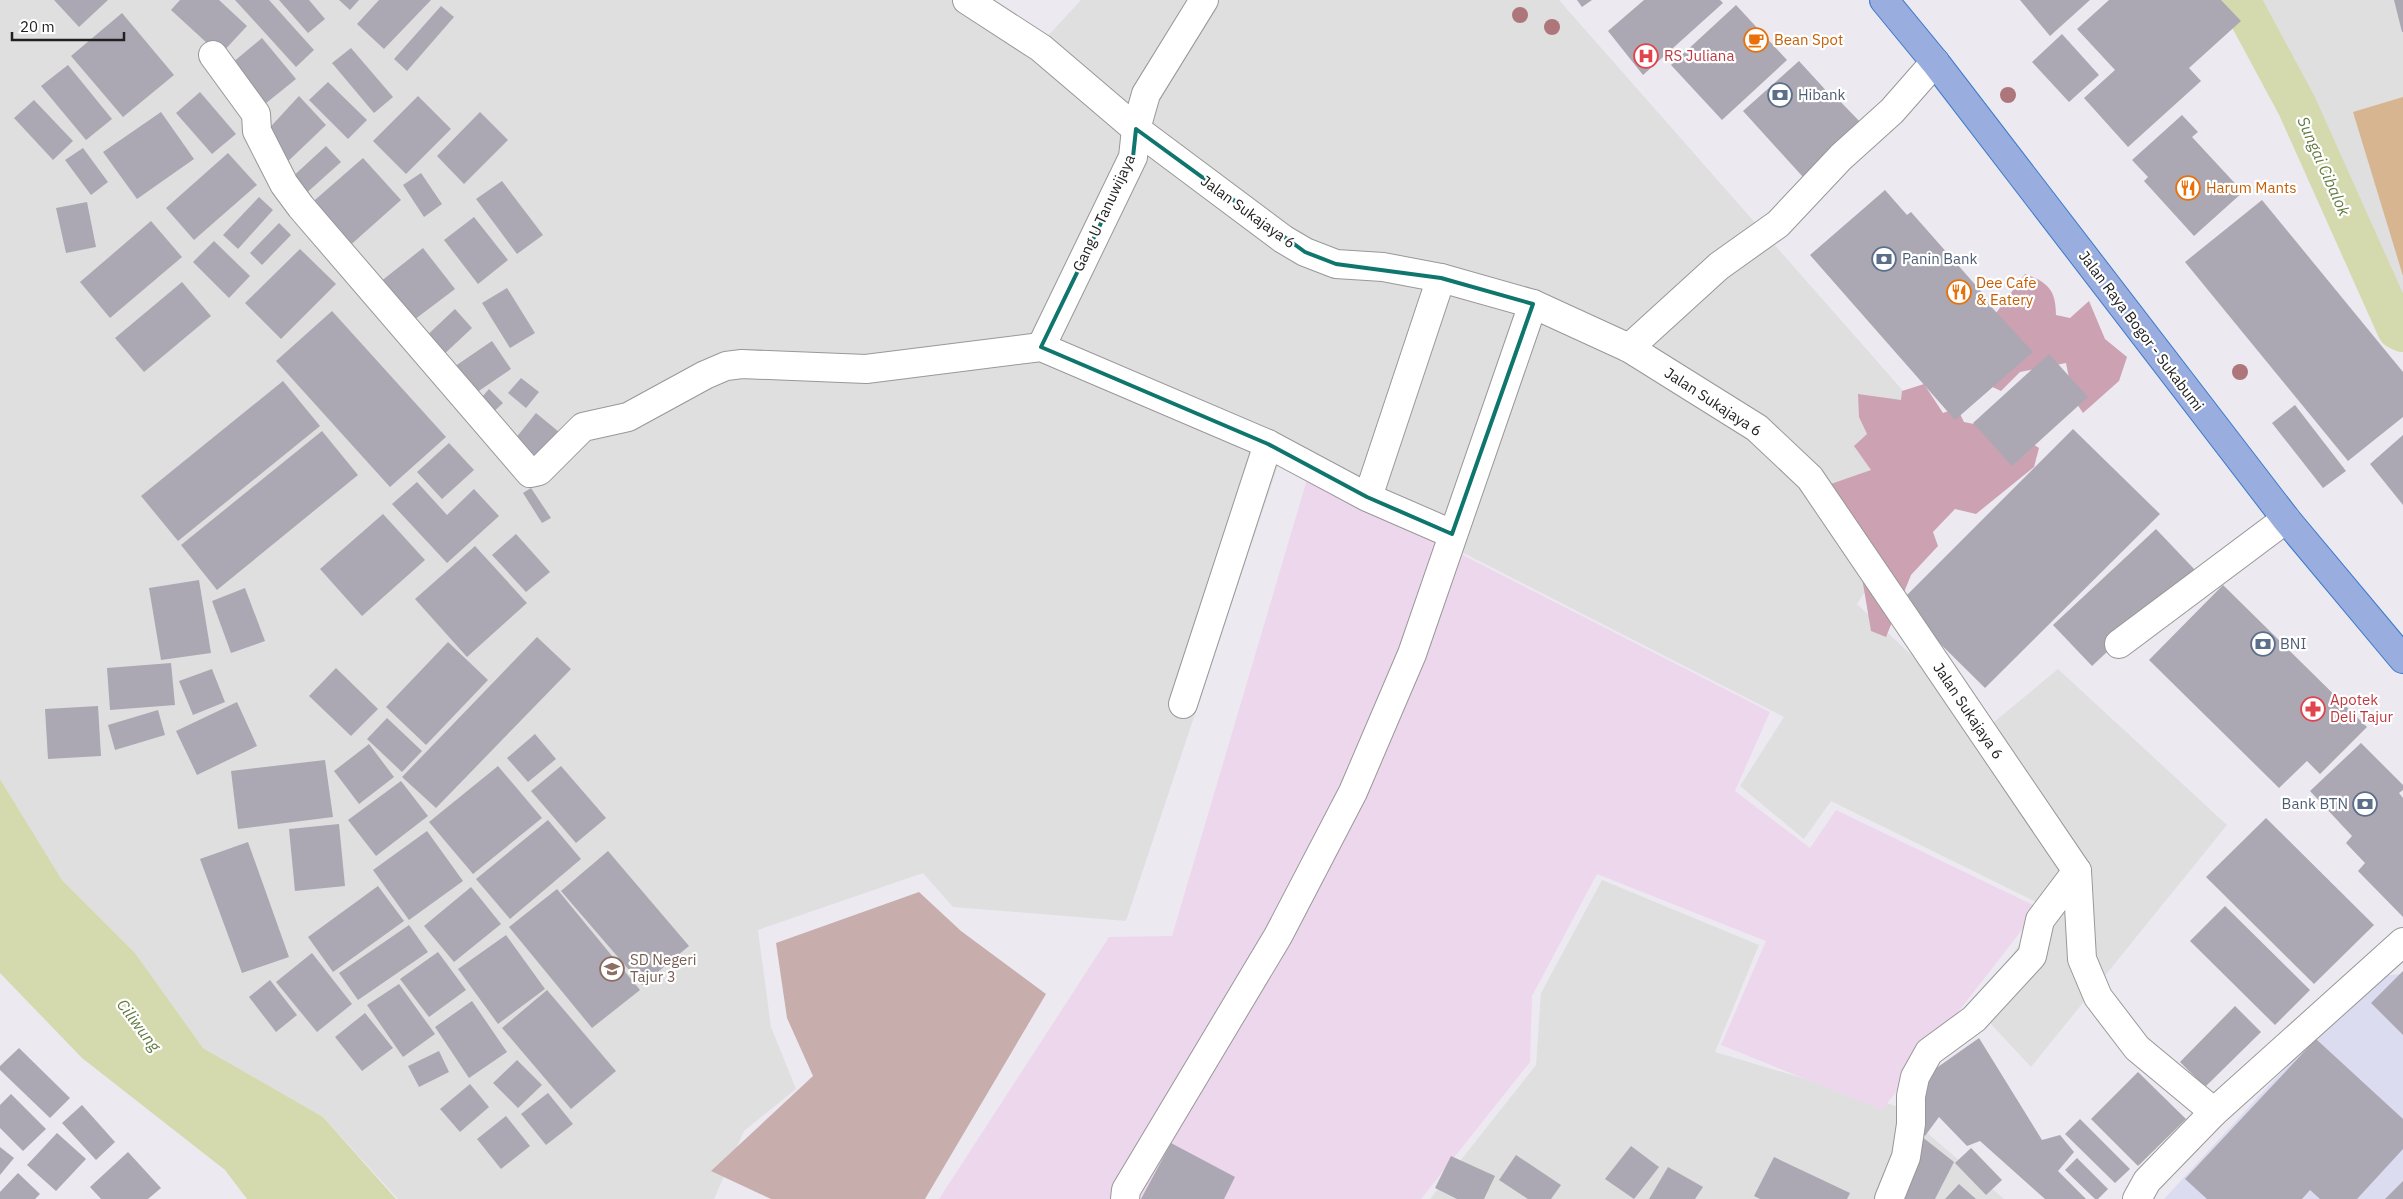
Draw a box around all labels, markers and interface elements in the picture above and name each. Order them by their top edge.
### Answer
scale bar [12,10,125,42]
text: 20 m [20,17,55,36]
cafe icon: Bean Spot [1743,27,1769,53]
place label: Bean Spot [1774,30,1843,49]
hospital icon: RS Juliana [1633,43,1659,69]
place label: RS Juliana [1664,46,1734,65]
bank icon: Hibank [1767,82,1793,108]
place label: Hibank [1798,85,1846,104]
water label: Sungai Cibalok [2293,113,2355,219]
street label: Gang U Tanuwijaya [1068,151,1139,274]
street label: Jalan Sukajaya 6 [1197,171,1299,252]
restaurant icon: Harum Mants [2175,175,2201,201]
place label: Harum Mants [2206,178,2297,197]
bank icon: Panin Bank [1871,246,1897,272]
street label: Jalan Raya Bogor - Sukabumi [2075,247,2208,415]
place label: Panin Bank [1902,249,1978,268]
place label: Dee Cafe & Eatery [1976,273,2036,309]
restaurant icon: Dee Cafe & Eatery [1946,279,1972,305]
street label: Jalan Sukajaya 6 [1661,363,1766,440]
bank icon: BNI [2250,631,2276,657]
place label: BNI [2280,634,2306,653]
street label: Jalan Sukajaya 6 [1929,659,2008,763]
place label: Apotek Deli Tajur [2330,690,2393,726]
pharmacy icon: Apotek Deli Tajur [2300,696,2326,722]
bank icon: Bank BTN [2352,791,2378,817]
place label: Bank BTN [2282,794,2348,813]
place label: SD Negeri Tajur 3 [630,950,696,986]
school or university icon: SD Negeri Tajur 3 [599,956,625,982]
water label: Ciliwung [113,995,166,1056]

